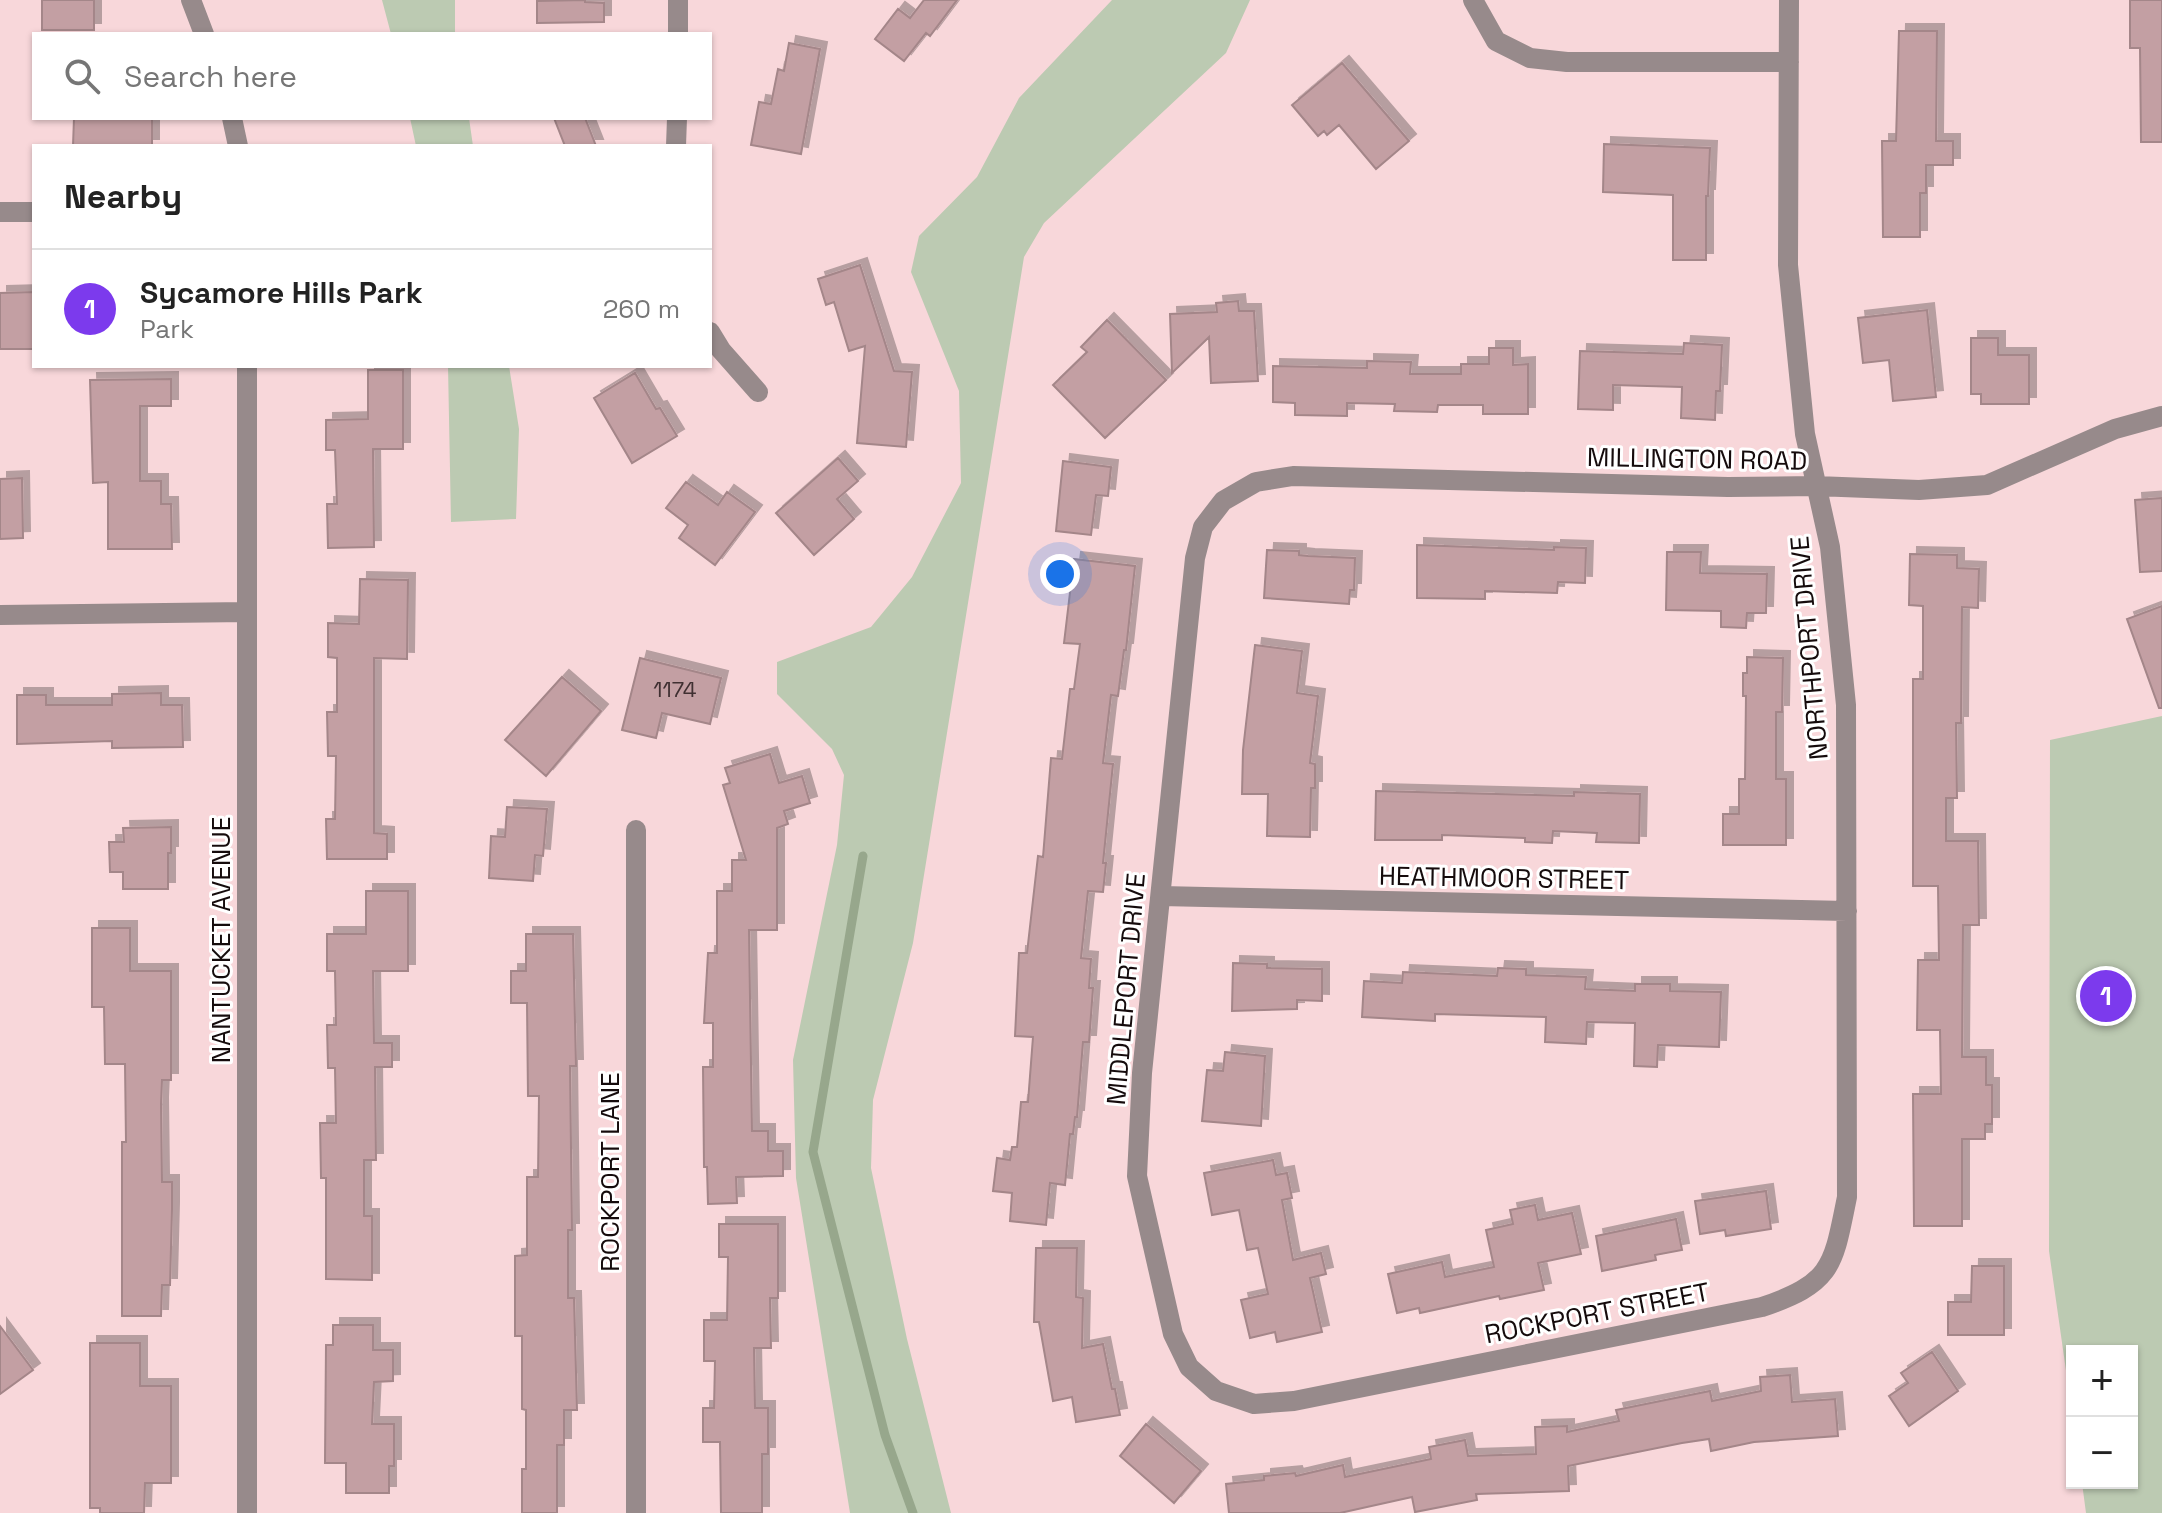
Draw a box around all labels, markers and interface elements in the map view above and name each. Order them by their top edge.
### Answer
search box [32,32,712,120]
icon: search [60,54,104,98]
text: Search here [124,57,297,96]
text: Nearby [64,175,182,218]
text: Sycamore Hills Park [140,273,423,312]
text: 1 [84,292,96,326]
text: 260 m [603,292,680,326]
text: Park [140,312,194,346]
street label: MILLINGTON ROAD [1587,440,1807,478]
street label: NORTHPORT DRIVE [1782,535,1836,761]
your location [1040,554,1080,594]
house number: 1174 [653,675,697,703]
street label: NANTUCKET AVENUE [204,817,238,1063]
street label: HEATHMOOR STREET [1379,859,1629,897]
street label: MIDDLEPORT DRIVE [1099,872,1153,1106]
pin: 1 [2080,966,2132,1026]
street label: ROCKPORT LANE [593,1072,627,1272]
street label: ROCKPORT STREET [1482,1275,1712,1351]
map controls [2066,1345,2138,1489]
button: + [2066,1345,2138,1417]
button: − [2066,1417,2138,1489]

